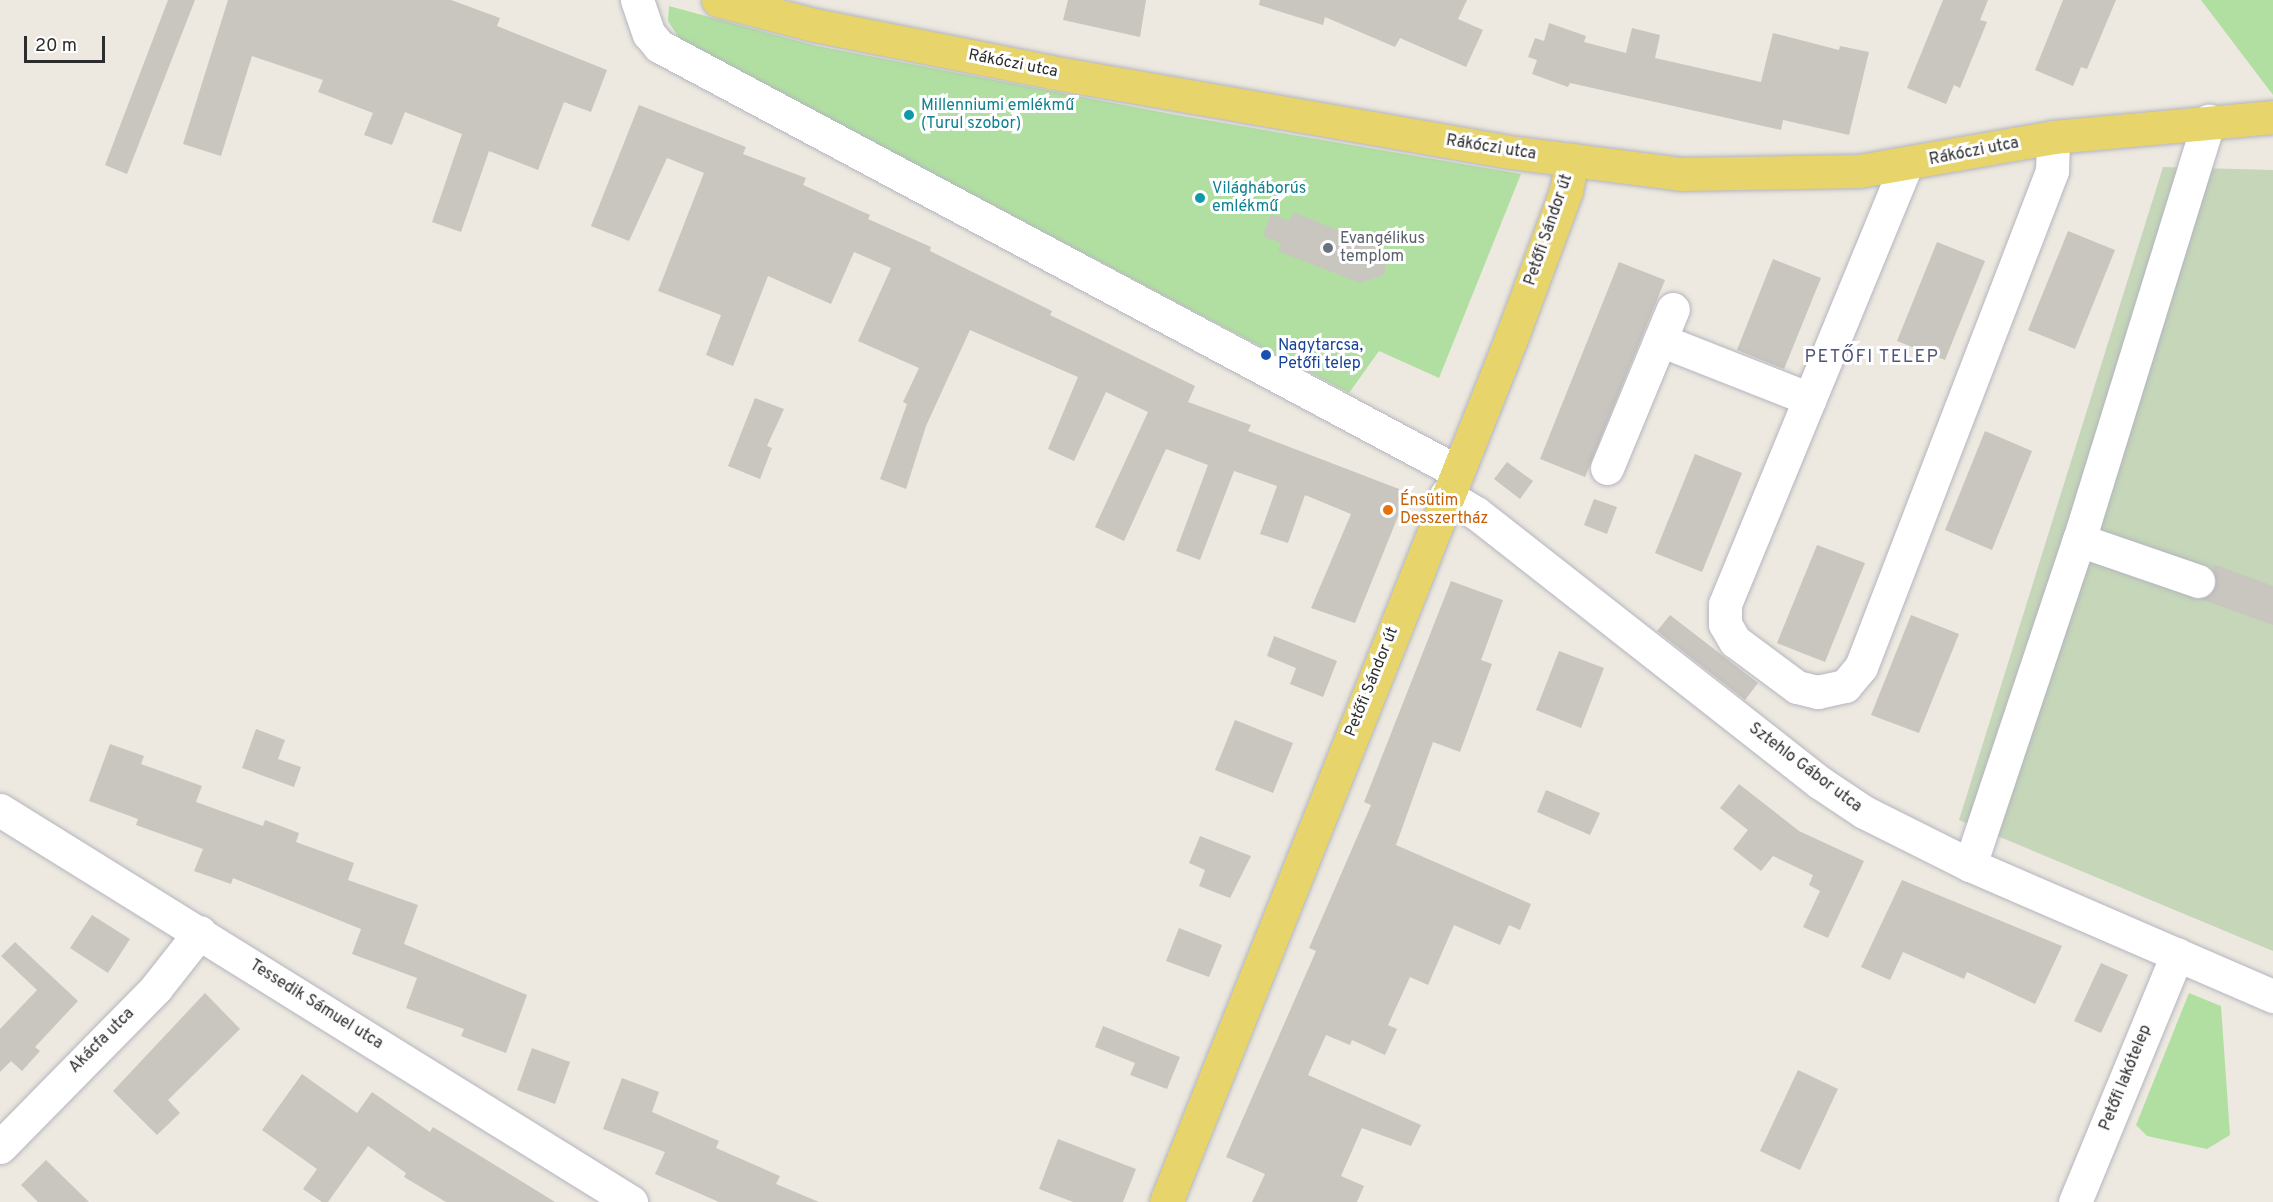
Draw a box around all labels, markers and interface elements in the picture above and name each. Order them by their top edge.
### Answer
scale bar [27,24,108,62]
text: 20 m [35,35,77,58]
street label: Rákóczi utca [967,46,1059,82]
place label: Millenniumi emlékmű (Turul szobor) [921,96,1074,134]
marker: Millenniumi emlékmű (Turul szobor) [902,108,916,122]
street label: Rákóczi utca [1445,131,1537,165]
street label: Rákóczi utca [1928,134,2020,170]
street label: Petőfi Sándor út [1521,172,1577,288]
place label: Világháborús emlékmű [1212,179,1306,217]
marker: Világháborús emlékmű [1193,191,1207,205]
place label: Evangélikus templom [1340,229,1425,267]
marker: Evangélikus templom [1321,241,1335,255]
place label: Nagytarcsa, Petőfi telep [1278,336,1363,374]
district label: PETŐFI TELEP [1804,347,1940,369]
marker: Nagytarcsa, Petőfi telep [1259,348,1273,362]
place label: Énsütim Desszertház [1400,491,1488,529]
marker: Énsütim Desszertház [1381,503,1395,517]
street label: Petőfi Sándor út [1341,624,1403,740]
street label: Sztehlo Gábor utca [1745,719,1865,817]
street label: Tessedik Sámuel utca [246,956,386,1054]
street label: Akácfa utca [65,1004,139,1078]
street label: Petőfi lakótelep [2096,1022,2156,1134]

